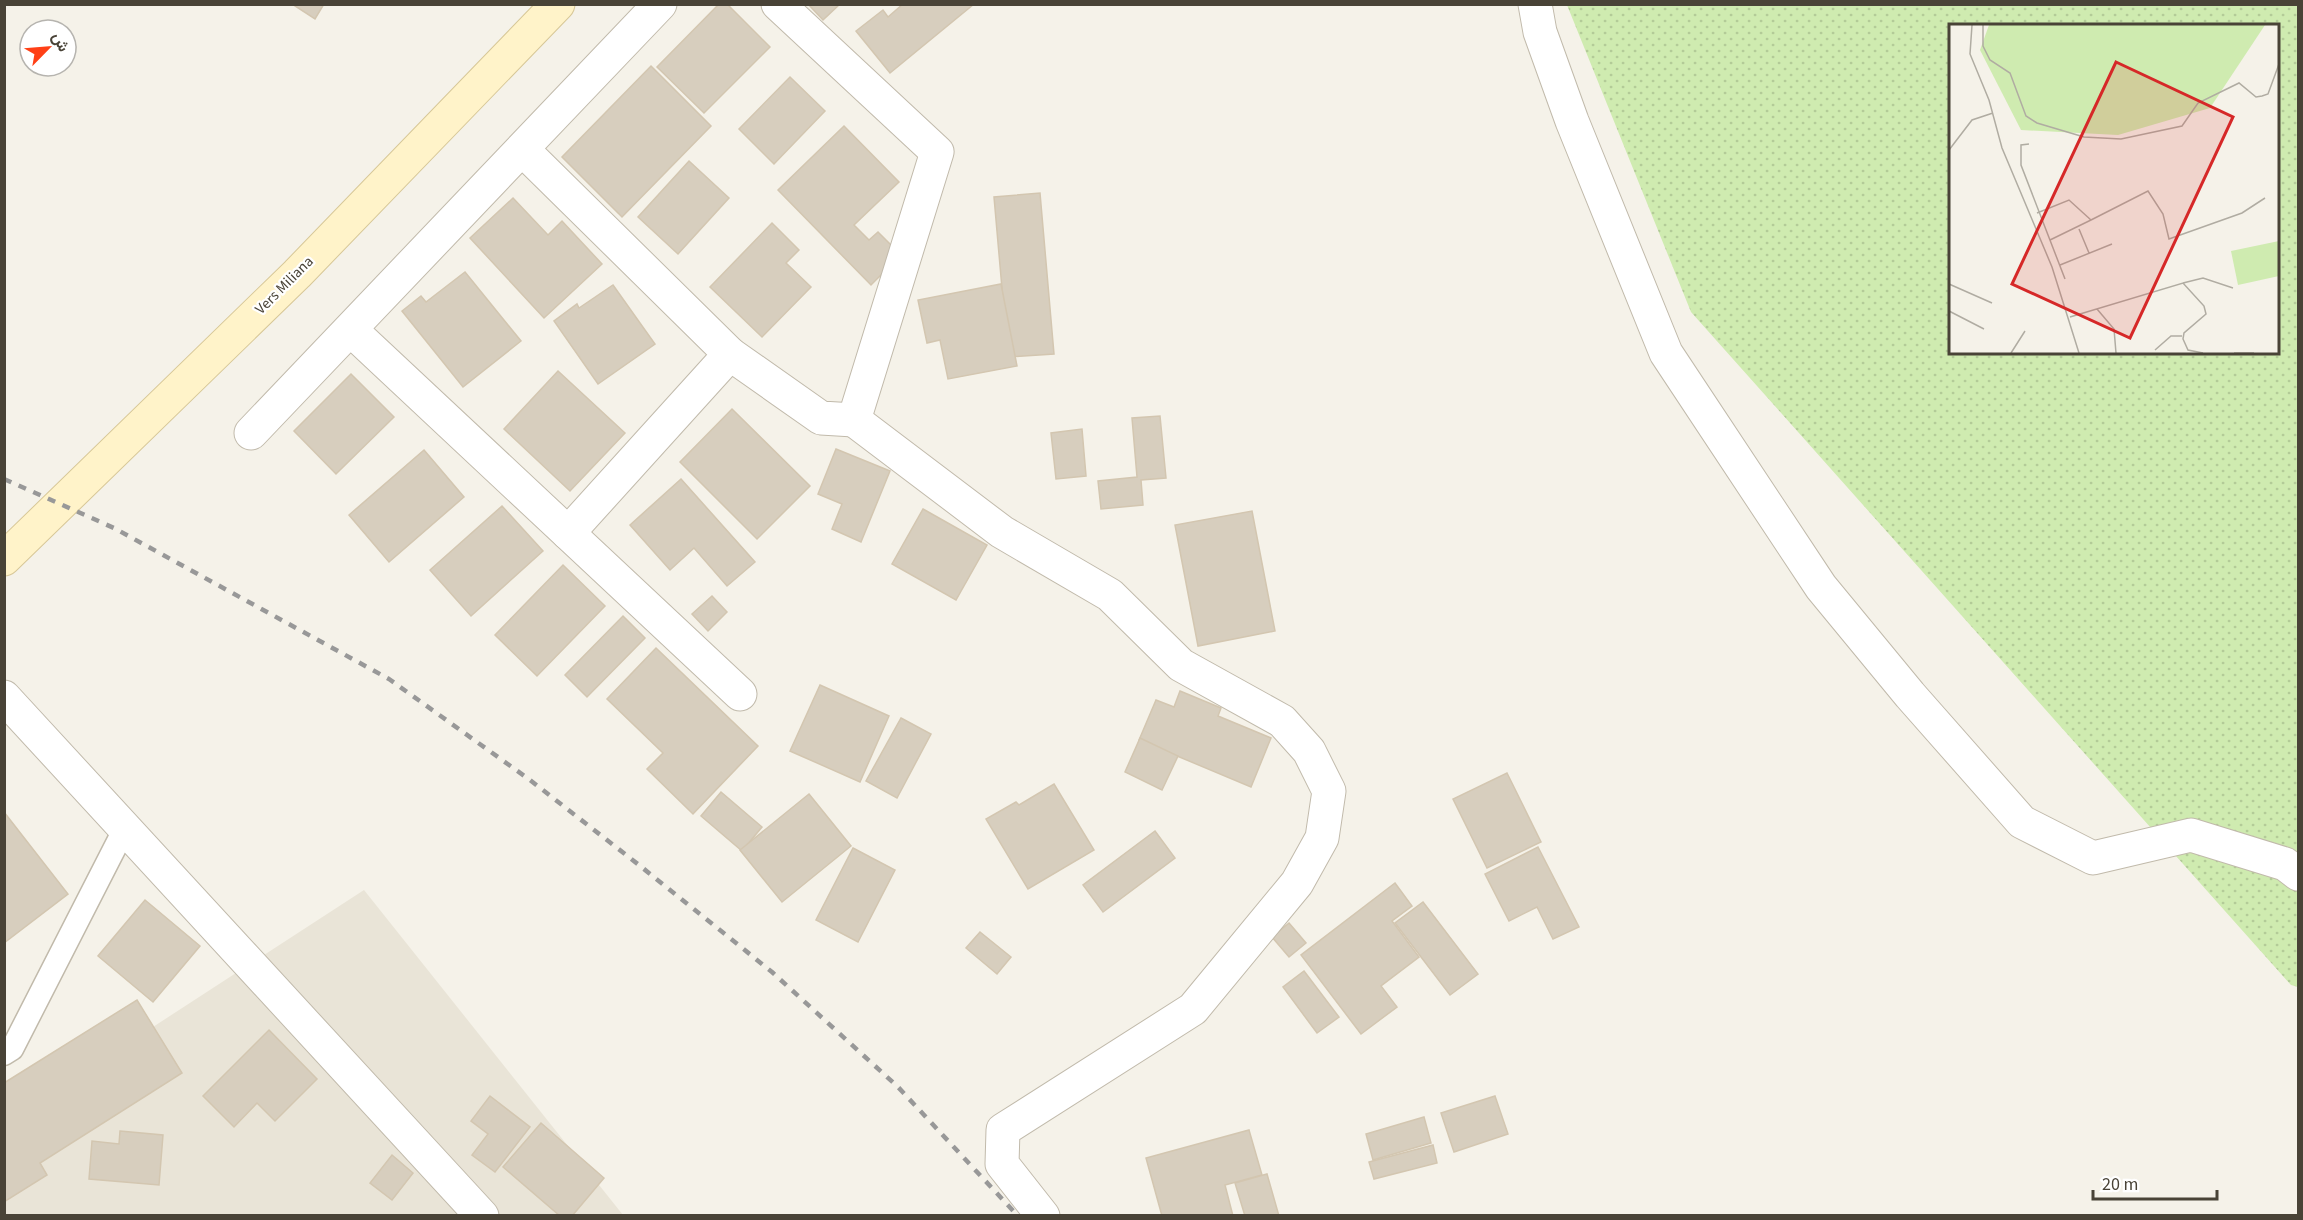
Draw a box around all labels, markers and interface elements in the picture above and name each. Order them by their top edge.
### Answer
north arrow [18,18,78,78]
inset map [1949,24,2279,354]
text: ش [47,29,75,55]
street label: Vers Miliana [250,251,318,319]
scale bar [2093,1163,2218,1201]
text: 20 m [2102,1172,2138,1197]

